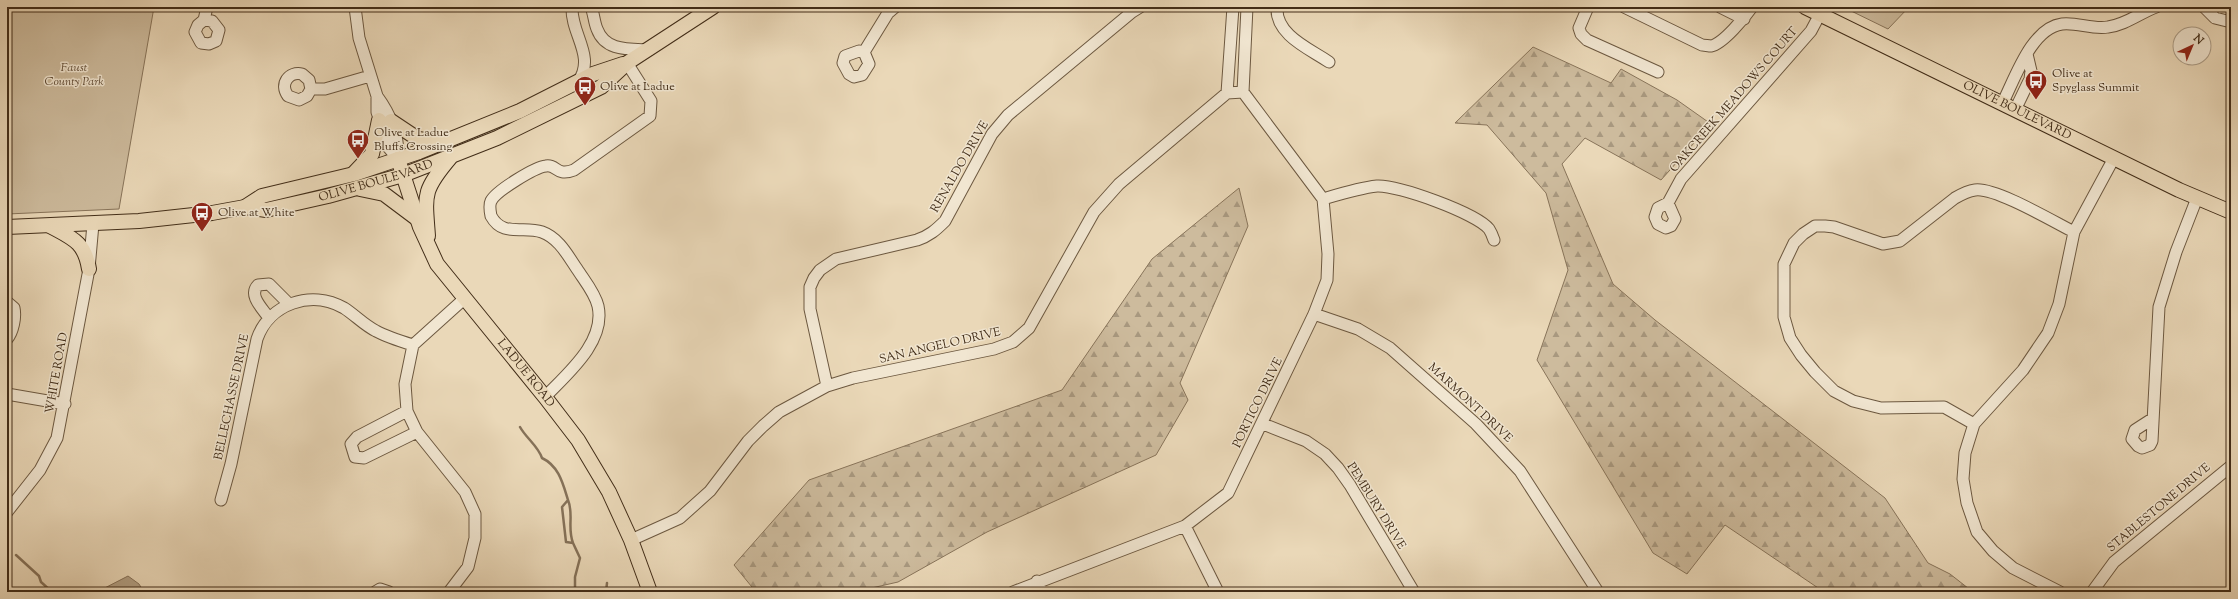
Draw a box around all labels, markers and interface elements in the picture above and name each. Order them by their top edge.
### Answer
street label: OAKCREEK MEADOWS COURT [1666,23,1803,177]
north arrow [2172,26,2212,66]
text: N [2189,30,2207,48]
park label: Faust County Park [44,59,104,91]
place label: Olive at Spyglass Summit [2052,65,2139,97]
bus stop icon: Olive at Spyglass Summit [2023,68,2049,101]
bus stop icon: Olive at Ladue [572,74,598,107]
street label: OLIVE BOULEVARD [1960,77,2074,145]
place label: Olive at Ladue [600,78,675,96]
street label: RENALDO DRIVE [926,117,994,216]
place label: Olive at Ladue Bluffs Crossing [374,124,453,156]
bus stop icon: Olive at Ladue Bluffs Crossing [345,127,371,160]
street label: OLIVE BOULEVARD [317,155,436,207]
bus stop icon: Olive at White [189,200,215,233]
place label: Olive at White [218,204,295,222]
street label: SAN ANGELO DRIVE [878,323,1003,369]
street label: WHITE ROAD [41,331,73,415]
street label: BELLECHASSE DRIVE [210,332,254,462]
street label: LADUE ROAD [493,335,559,411]
street label: PORTICO DRIVE [1228,354,1288,451]
street label: MARMONT DRIVE [1424,359,1517,448]
street label: PEMBURY DRIVE [1342,459,1410,554]
street label: STABLESTONE DRIVE [2103,459,2215,557]

